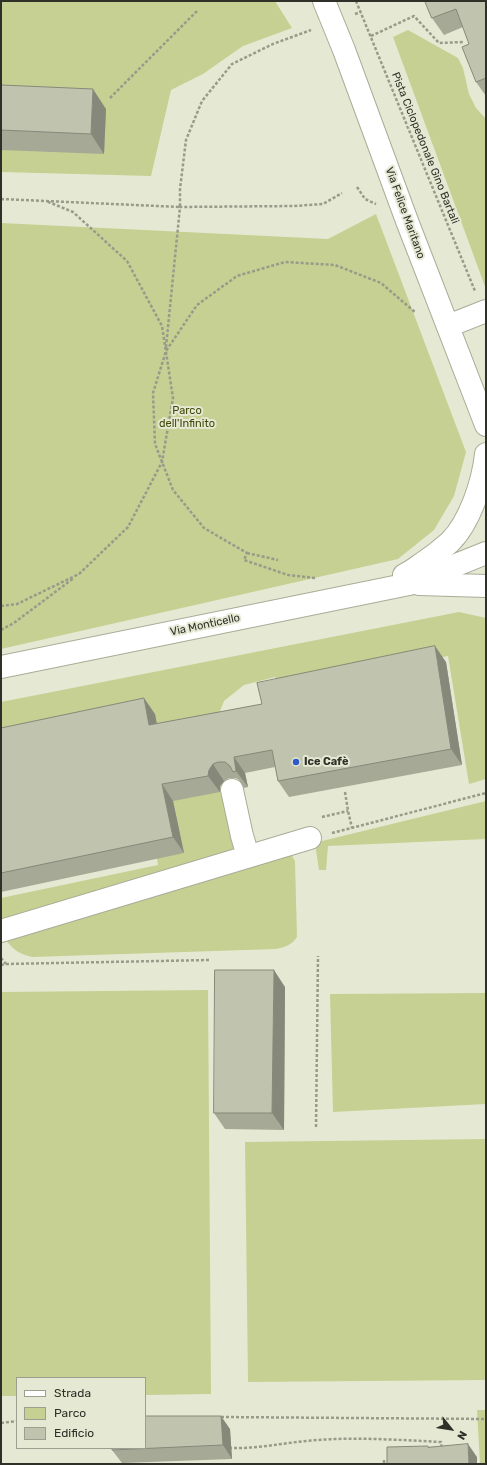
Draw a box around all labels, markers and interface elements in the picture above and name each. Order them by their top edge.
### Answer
street label: Pista Ciclopedonale Gino Bartali [388,70,462,226]
street label: Via Felice Maritano [382,165,428,261]
park label: Parco dell'Infinito [159,404,215,430]
street label: Via Monticello [169,611,241,639]
place label: Ice Cafè [304,755,348,769]
marker: Ice Cafè [291,757,301,767]
legend [16,1377,146,1449]
text: Strada [54,1386,91,1400]
text: Parco [54,1406,86,1420]
north arrow [431,1409,471,1449]
text: Edificio [54,1426,94,1440]
text: N [454,1429,469,1442]

